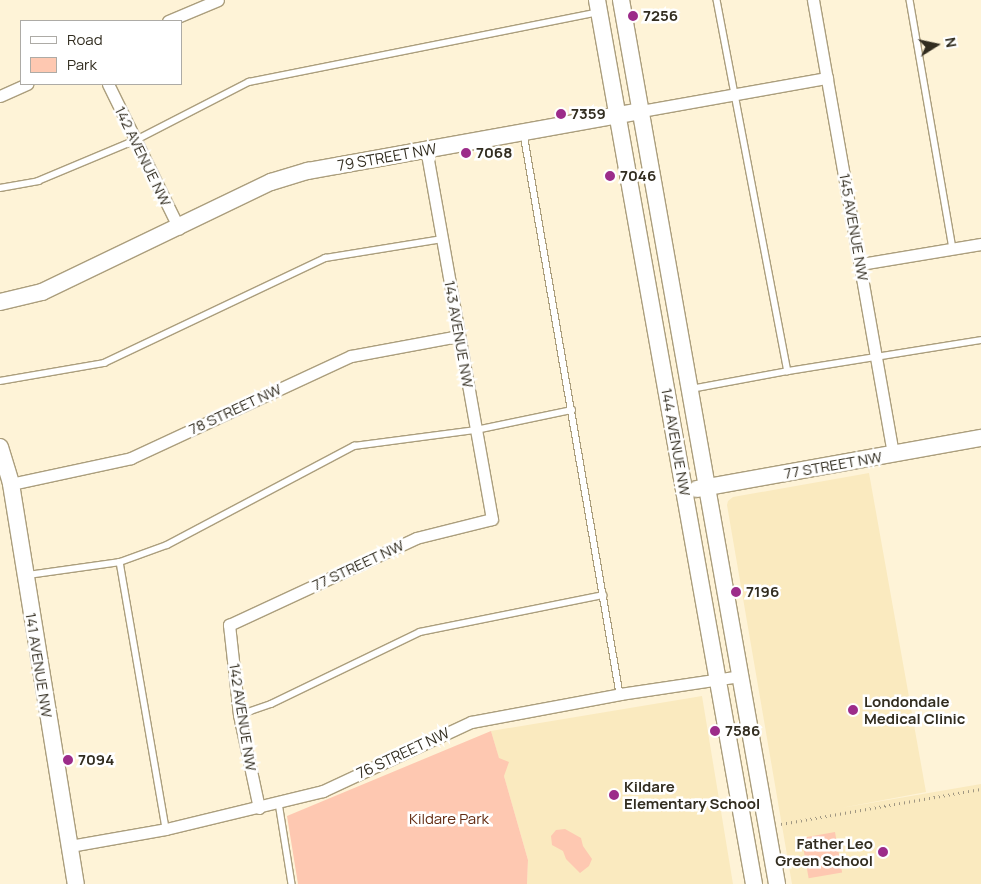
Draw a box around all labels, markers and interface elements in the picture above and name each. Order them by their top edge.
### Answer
place label: 7256 [643,7,678,25]
marker: 7256 [627,10,639,22]
legend [20,20,182,85]
north arrow [911,20,961,70]
text: Road [67,29,103,50]
text: N [941,36,961,49]
text: Park [67,54,97,75]
street label: 142 AVENUE NW [111,103,175,209]
place label: 7359 [571,105,606,123]
marker: 7359 [555,108,567,120]
street label: 79 STREET NW [336,139,438,175]
place label: 7068 [476,144,512,162]
marker: 7068 [460,147,472,159]
place label: 7046 [620,167,656,185]
marker: 7046 [604,170,616,182]
street label: 145 AVENUE NW [836,172,872,282]
street label: 143 AVENUE NW [441,279,477,389]
street label: 78 STREET NW [186,380,284,438]
street label: 144 AVENUE NW [658,387,694,497]
street label: 77 STREET NW [782,448,884,482]
street label: 77 STREET NW [309,536,407,594]
place label: 7196 [746,583,779,601]
marker: 7196 [730,586,742,598]
street label: 141 AVENUE NW [22,611,56,719]
street label: 142 AVENUE NW [226,662,260,772]
place label: Londondale Medical Clinic [864,692,965,727]
marker: Londondale Medical Clinic [846,703,860,717]
place label: 7586 [725,722,760,740]
street label: 76 STREET NW [354,724,452,782]
marker: 7586 [709,725,721,737]
place label: 7094 [78,751,114,769]
marker: 7094 [62,754,74,766]
place label: Kildare Elementary School [624,777,760,812]
marker: Kildare Elementary School [608,789,620,801]
park label: Kildare Park [409,810,489,828]
place label: Father Leo Green School [775,834,873,869]
marker: Father Leo Green School [877,846,889,858]

